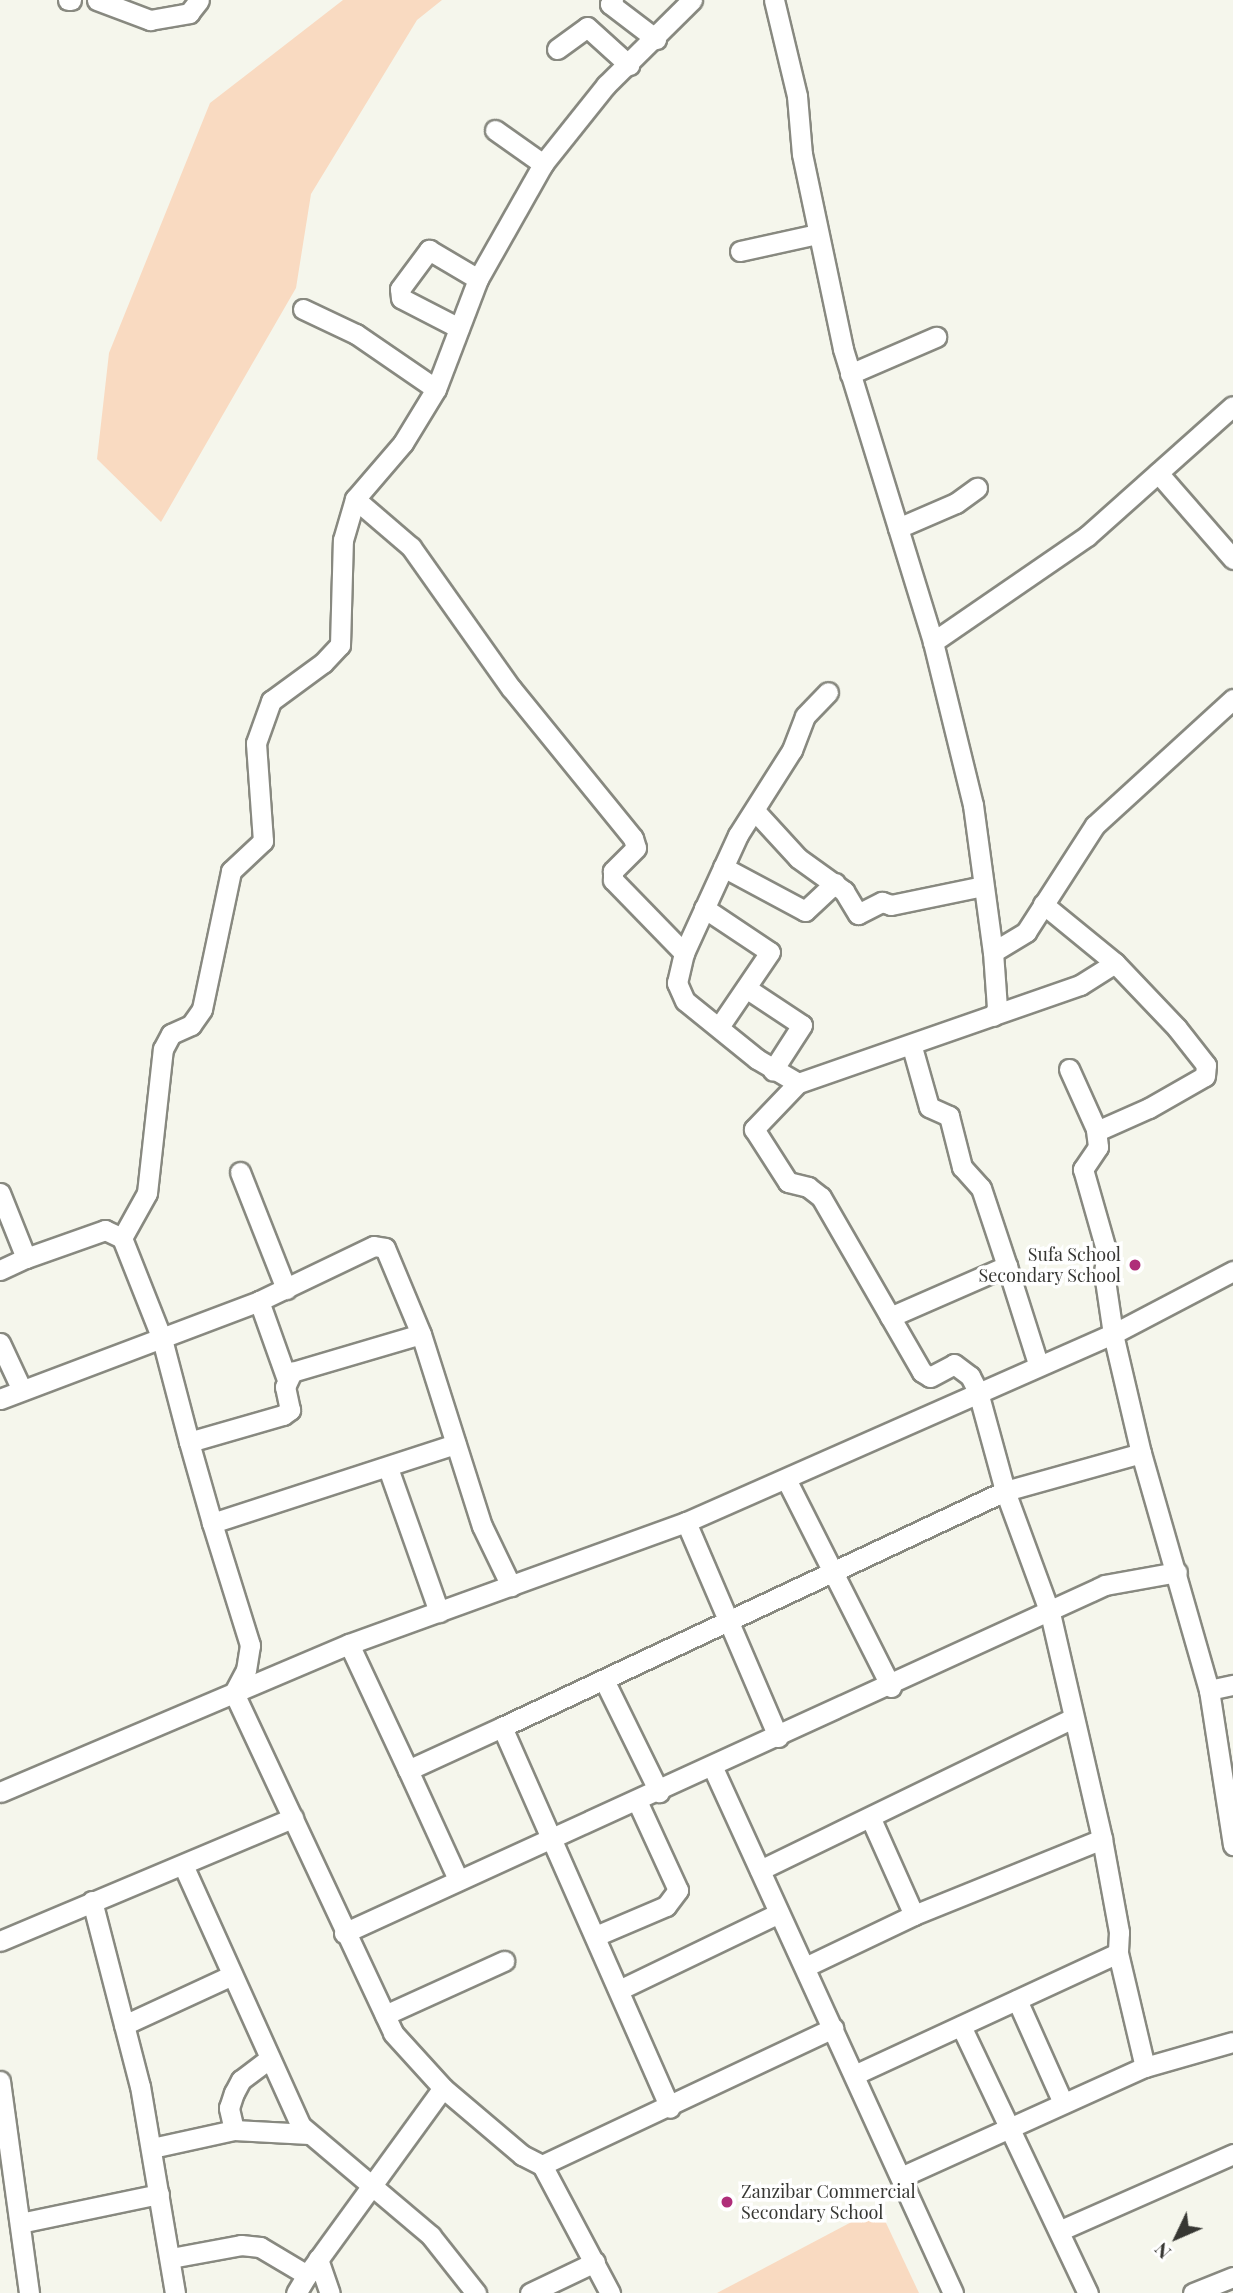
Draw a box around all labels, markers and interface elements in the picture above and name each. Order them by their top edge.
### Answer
place label: Sufa School Secondary School [978,1244,1121,1286]
marker: Sufa School Secondary School [1127,1257,1143,1273]
place label: Zanzibar Commercial Secondary School [741,2181,916,2224]
marker: Zanzibar Commercial Secondary School [719,2194,735,2210]
north arrow [1142,2202,1212,2272]
text: N [1148,2238,1176,2266]

